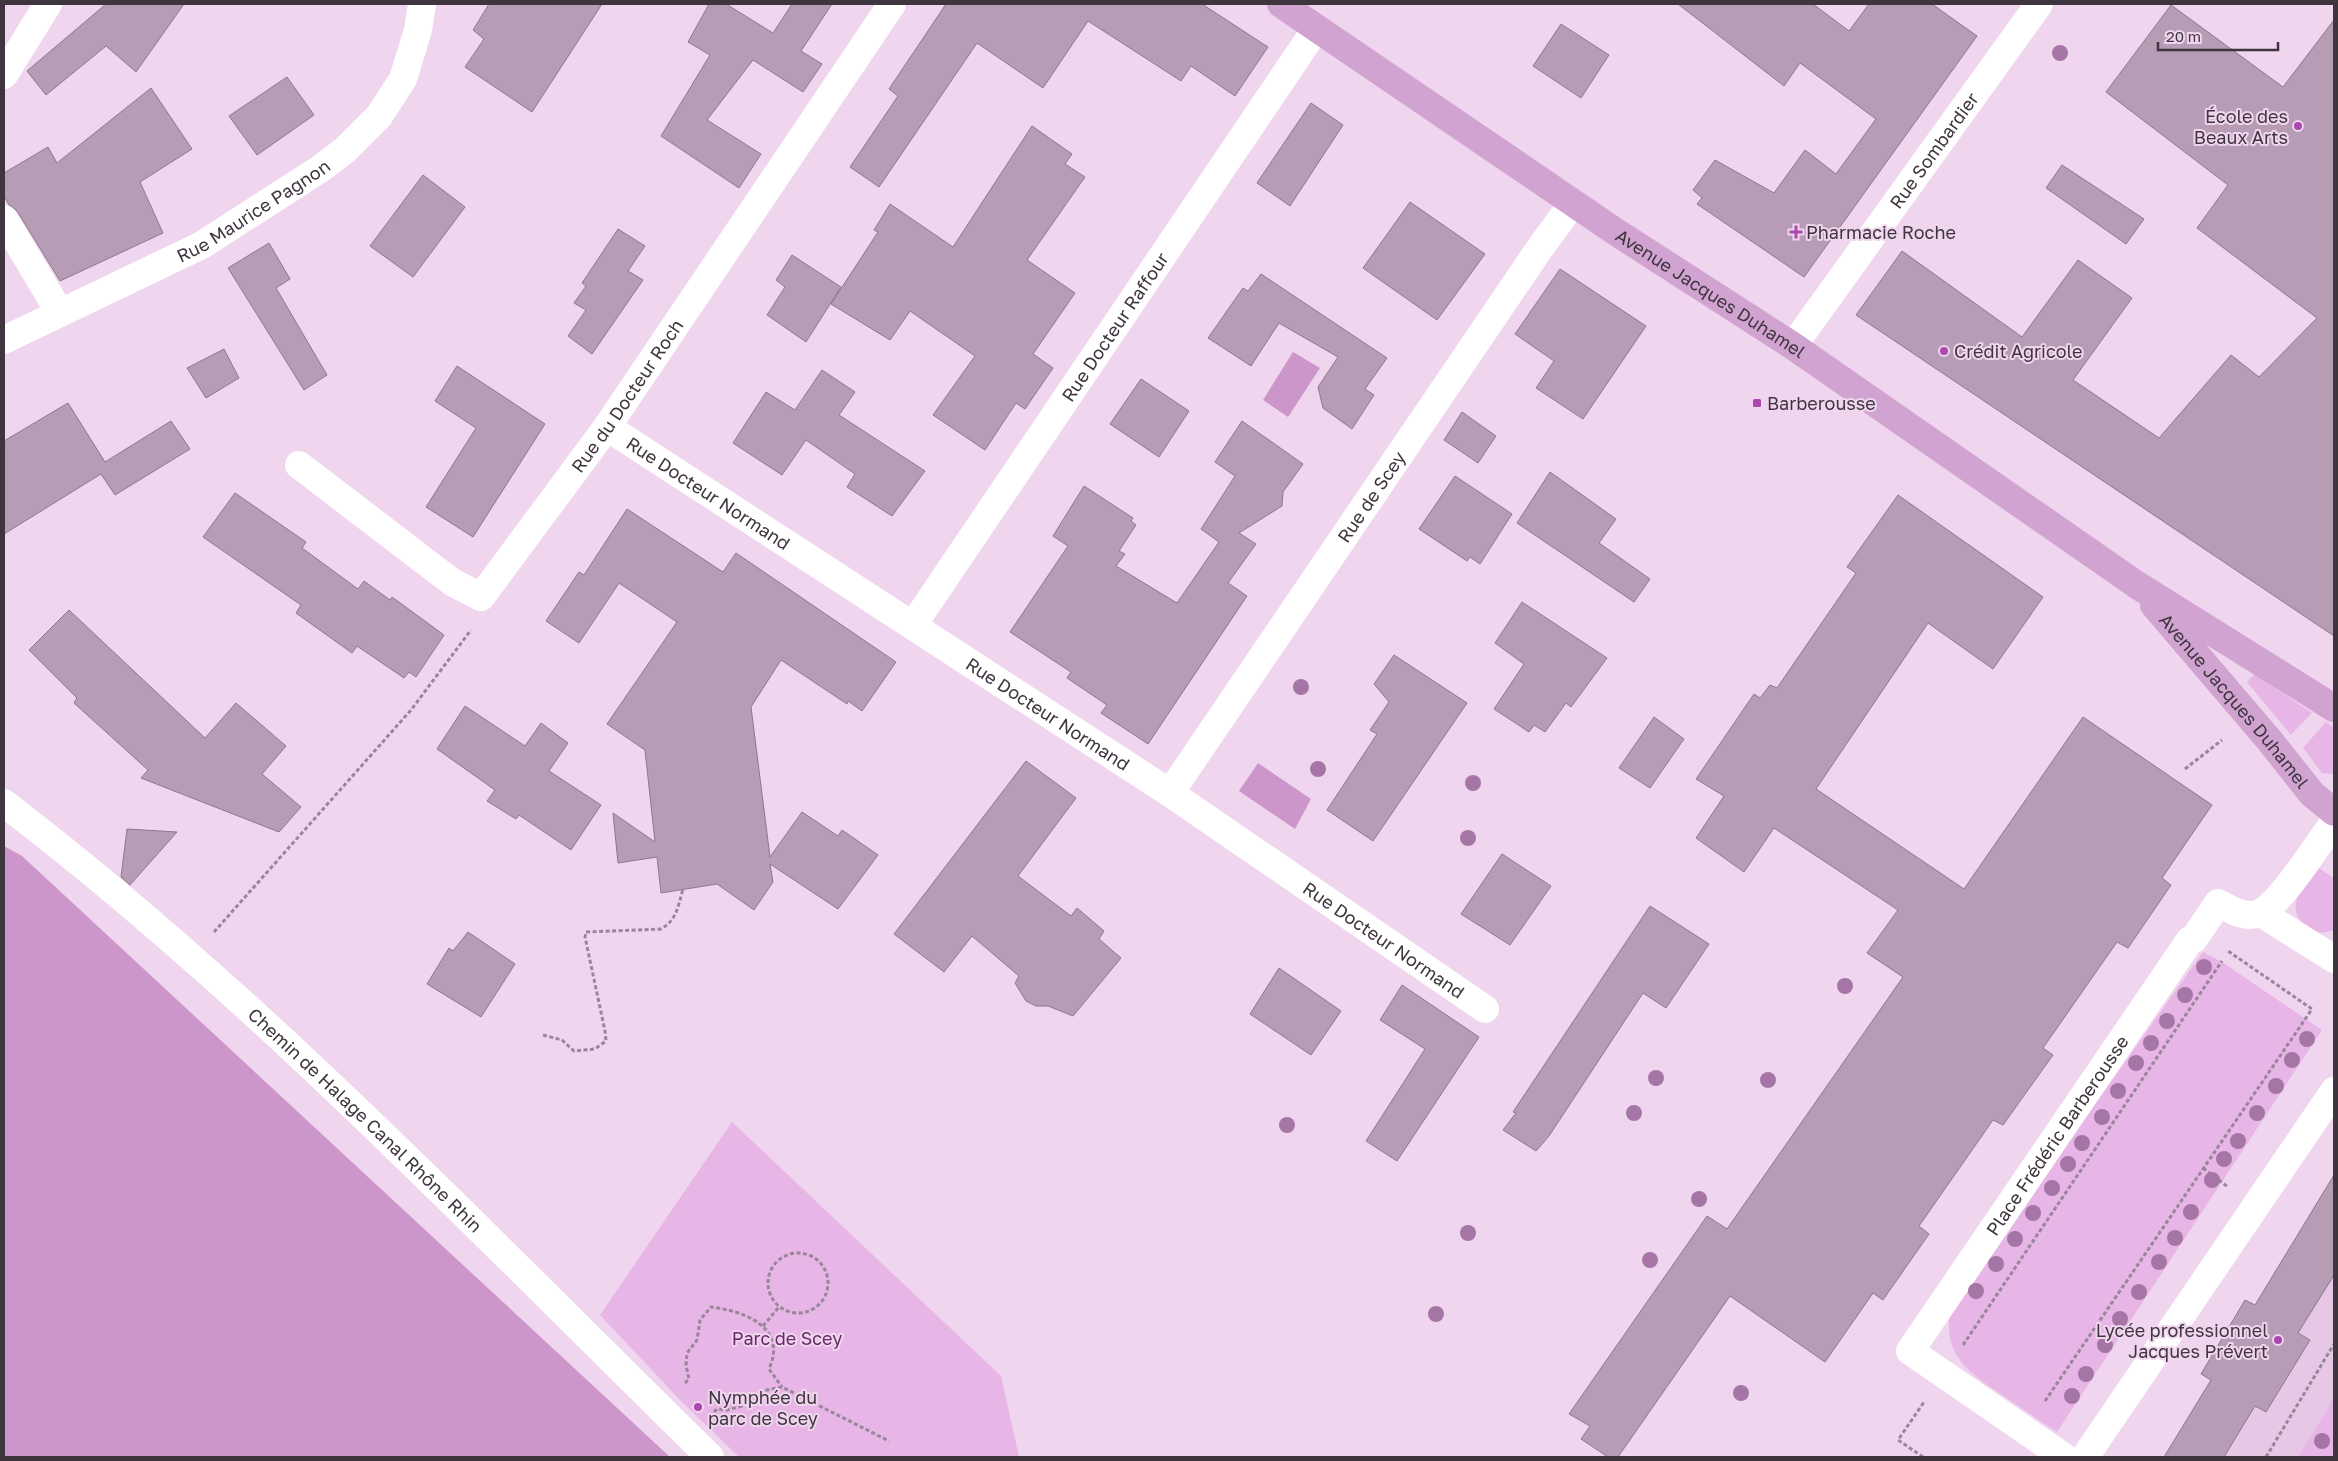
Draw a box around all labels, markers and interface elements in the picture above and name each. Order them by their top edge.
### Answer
scale bar [2158,20,2278,52]
text: 20 m [2166,27,2201,45]
street label: Rue Sombardier [1885,88,1983,213]
place label: École des Beaux Arts [2194,105,2288,148]
marker: École des Beaux Arts [2292,120,2304,132]
street label: Rue Maurice Pagnon [173,155,334,267]
place label: Pharmacie Roche [1806,221,1956,243]
street label: Avenue Jacques Duhamel [1612,224,1810,363]
marker: Pharmacie Roche [1790,226,1802,238]
street label: Rue Docteur Raffour [1056,248,1173,405]
street label: Rue du Docteur Roch [566,315,688,477]
place label: Crédit Agricole [1954,340,2083,362]
marker: Crédit Agricole [1938,345,1950,357]
place label: Barberousse [1767,392,1876,414]
marker: Barberousse [1751,397,1763,409]
street label: Rue Docteur Normand [622,432,794,554]
street label: Rue de Scey [1332,447,1410,547]
street label: Avenue Jacques Duhamel [2155,609,2314,793]
street label: Rue Docteur Normand [962,652,1134,775]
street label: Rue Docteur Normand [1299,877,1469,1003]
street label: Chemin de Halage Canal Rhône Rhin [244,1003,487,1237]
street label: Place Frédéric Barberousse [1981,1031,2133,1239]
place label: Lycée professionnel Jacques Prévert [2096,1319,2268,1362]
park label: Parc de Scey [732,1327,842,1349]
marker: Lycée professionnel Jacques Prévert [2272,1334,2284,1346]
place label: Nymphée du parc de Scey [708,1386,818,1429]
marker: Nymphée du parc de Scey [692,1401,704,1413]

